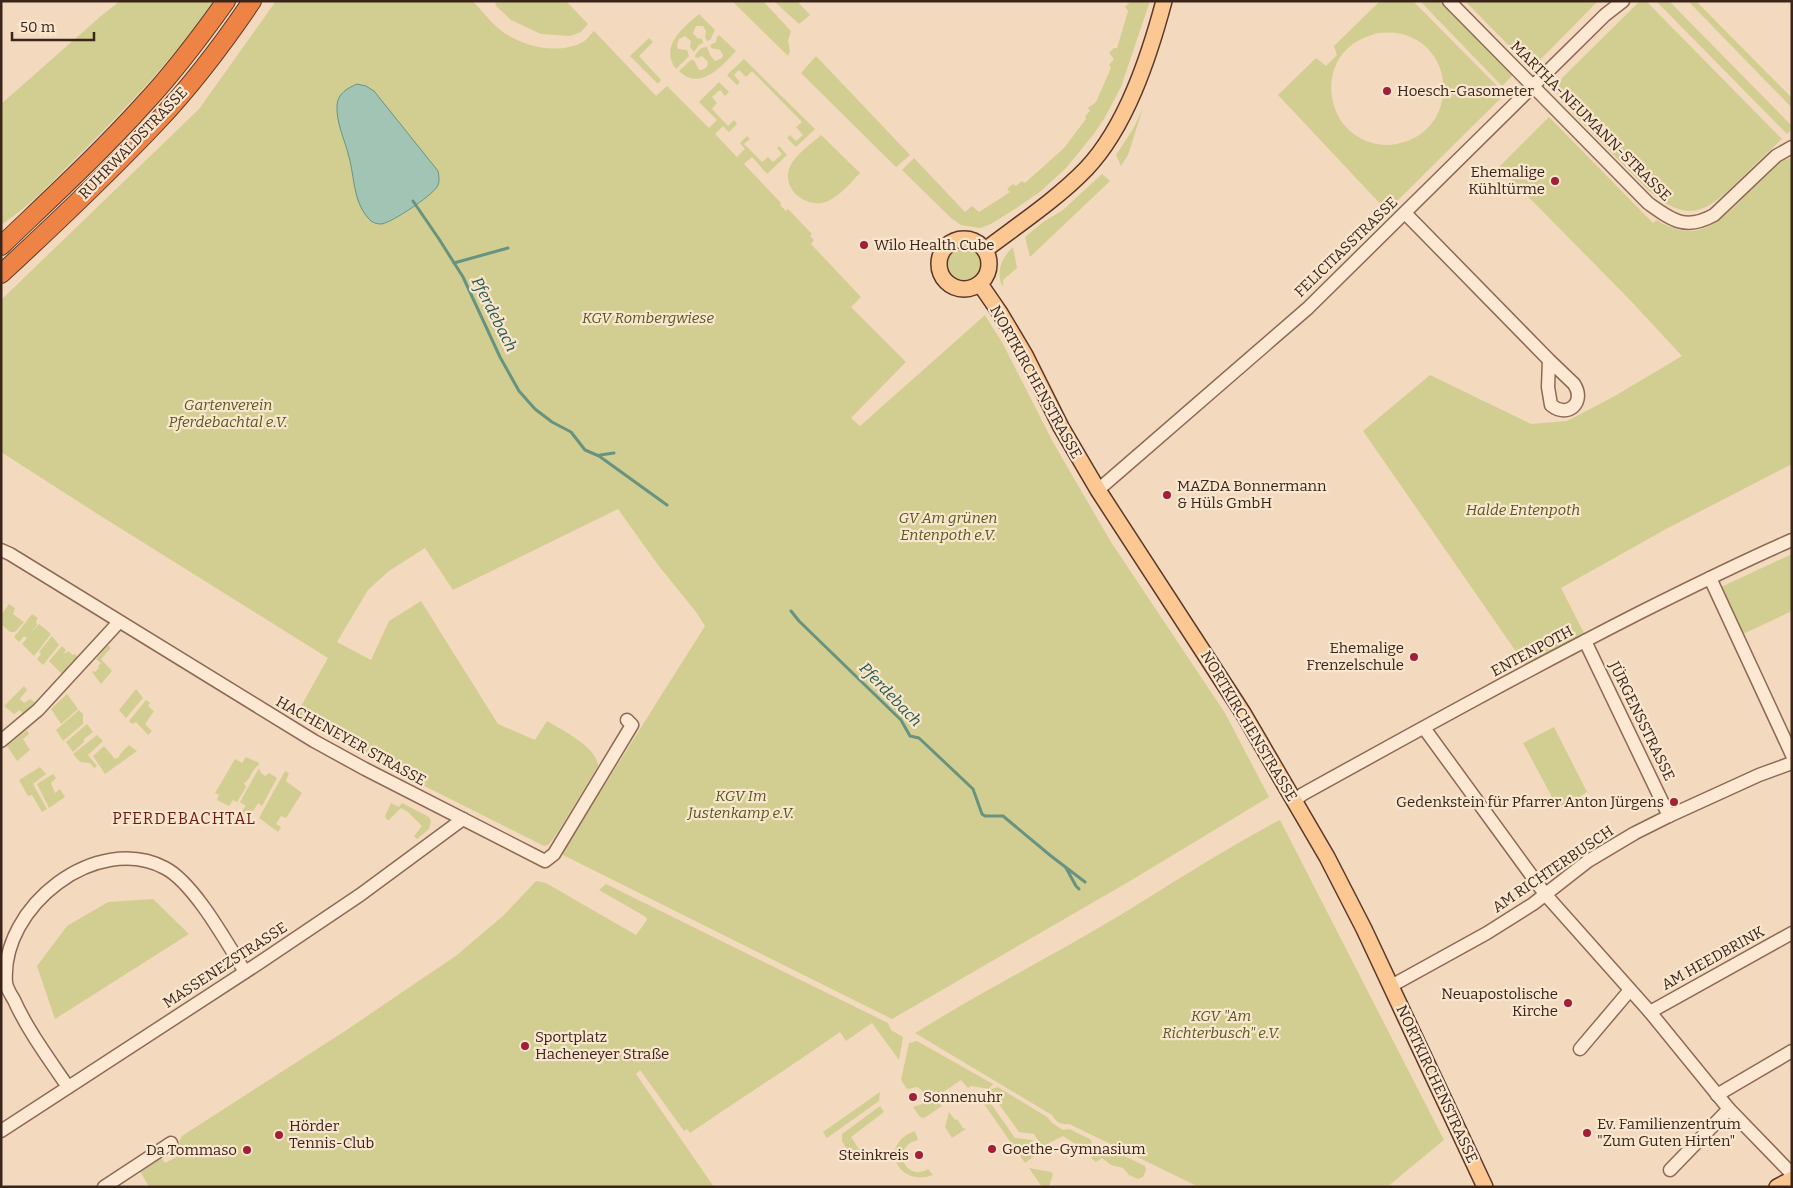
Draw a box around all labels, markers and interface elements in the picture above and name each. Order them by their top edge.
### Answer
scale bar [12,10,95,42]
text: 50 m [20,18,56,36]
street label: MARTHA-NEUMANN-STRASSE [1507,37,1675,205]
place label: Hoesch-Gasometer [1397,82,1534,100]
street label: RUHRWALDSTRASSE [75,83,191,203]
marker: Hoesch-Gasometer [1381,85,1393,97]
place label: Ehemalige Kühltürme [1468,163,1545,198]
marker: Ehemalige Kühltürme [1549,175,1561,187]
street label: FELICITASSTRASSE [1291,193,1401,301]
place label: Wilo Health Cube [874,236,995,254]
marker: Wilo Health Cube [858,239,870,251]
water label: Pferdebach [468,274,522,355]
street label: NORTKIRCHENSTRASSE [986,302,1086,462]
park label: KGV Rombergwiese [582,309,714,327]
park label: Gartenverein Pferdebachtal e.V. [169,396,288,431]
place label: MAZDA Bonnermann & Hüls GmbH [1177,477,1327,512]
marker: MAZDA Bonnermann & Hüls GmbH [1161,489,1173,501]
park label: Halde Entenpoth [1466,501,1580,519]
park label: GV Am grünen Entenpoth e.V. [899,509,997,544]
street label: ENTENPOTH [1488,622,1576,680]
place label: Ehemalige Frenzelschule [1306,639,1404,674]
street label: NORTKIRCHENSTRASSE [1197,647,1301,805]
marker: Ehemalige Frenzelschule [1408,651,1420,663]
street label: JÜRGENSSTRASSE [1605,657,1679,784]
water label: Pferdebach [856,658,926,730]
street label: HACHENEYER STRASSE [273,692,429,790]
park label: KGV Im Justenkamp e.V. [686,787,794,822]
place label: Gedenkstein für Pfarrer Anton Jürgens [1396,793,1664,811]
marker: Gedenkstein für Pfarrer Anton Jürgens [1668,796,1680,808]
district label: PFERDEBACHTAL [112,809,256,828]
street label: AM RICHTERBUSCH [1489,822,1617,916]
street label: MASSENEZSTRASSE [160,918,290,1012]
street label: AM HEEDBRINK [1658,922,1768,994]
place label: Neuapostolische Kirche [1441,985,1558,1020]
marker: Neuapostolische Kirche [1562,997,1574,1009]
street label: NORTKIRCHENSTRASSE [1392,1002,1482,1166]
park label: KGV "Am Richterbusch" e.V. [1162,1007,1280,1042]
place label: Sportplatz Hacheneyer Straße [535,1028,669,1063]
marker: Sportplatz Hacheneyer Straße [519,1040,531,1052]
place label: Sonnenuhr [923,1088,1003,1106]
marker: Sonnenuhr [907,1091,919,1103]
place label: Ev. Familienzentrum "Zum Guten Hirten" [1597,1115,1742,1150]
place label: Hörder Tennis-Club [289,1117,374,1152]
marker: Ev. Familienzentrum "Zum Guten Hirten" [1581,1127,1593,1139]
marker: Hörder Tennis-Club [273,1129,285,1141]
place label: Goethe-Gymnasium [1002,1140,1146,1158]
place label: Da Tommaso [146,1141,237,1159]
marker: Goethe-Gymnasium [986,1143,998,1155]
marker: Da Tommaso [241,1144,253,1156]
place label: Steinkreis [838,1146,909,1164]
marker: Steinkreis [913,1149,925,1161]

